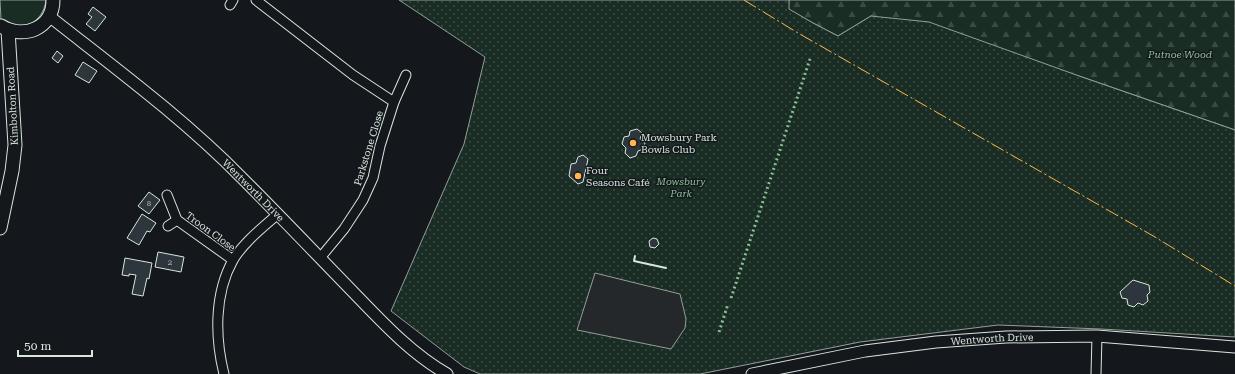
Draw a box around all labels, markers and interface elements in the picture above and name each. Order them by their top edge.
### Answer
park label: Putnoe Wood [1147,49,1212,60]
street label: Kimbolton Road [5,66,20,145]
street label: Parkstone Close [352,109,385,187]
place label: Mowsbury Park Bowls Club [641,132,717,155]
marker: Mowsbury Park Bowls Club [628,138,638,148]
street label: Wentworth Drive [220,157,287,224]
place label: Four Seasons Café [586,165,650,188]
marker: Four Seasons Café [573,171,583,181]
park label: Mowsbury Park [656,176,706,199]
house number: 8 [147,199,152,208]
street label: Troon Close [184,210,238,253]
house number: 2 [168,258,173,267]
scale bar [18,332,92,358]
street label: Wentworth Drive [950,332,1034,347]
text: 50 m [24,339,51,353]

